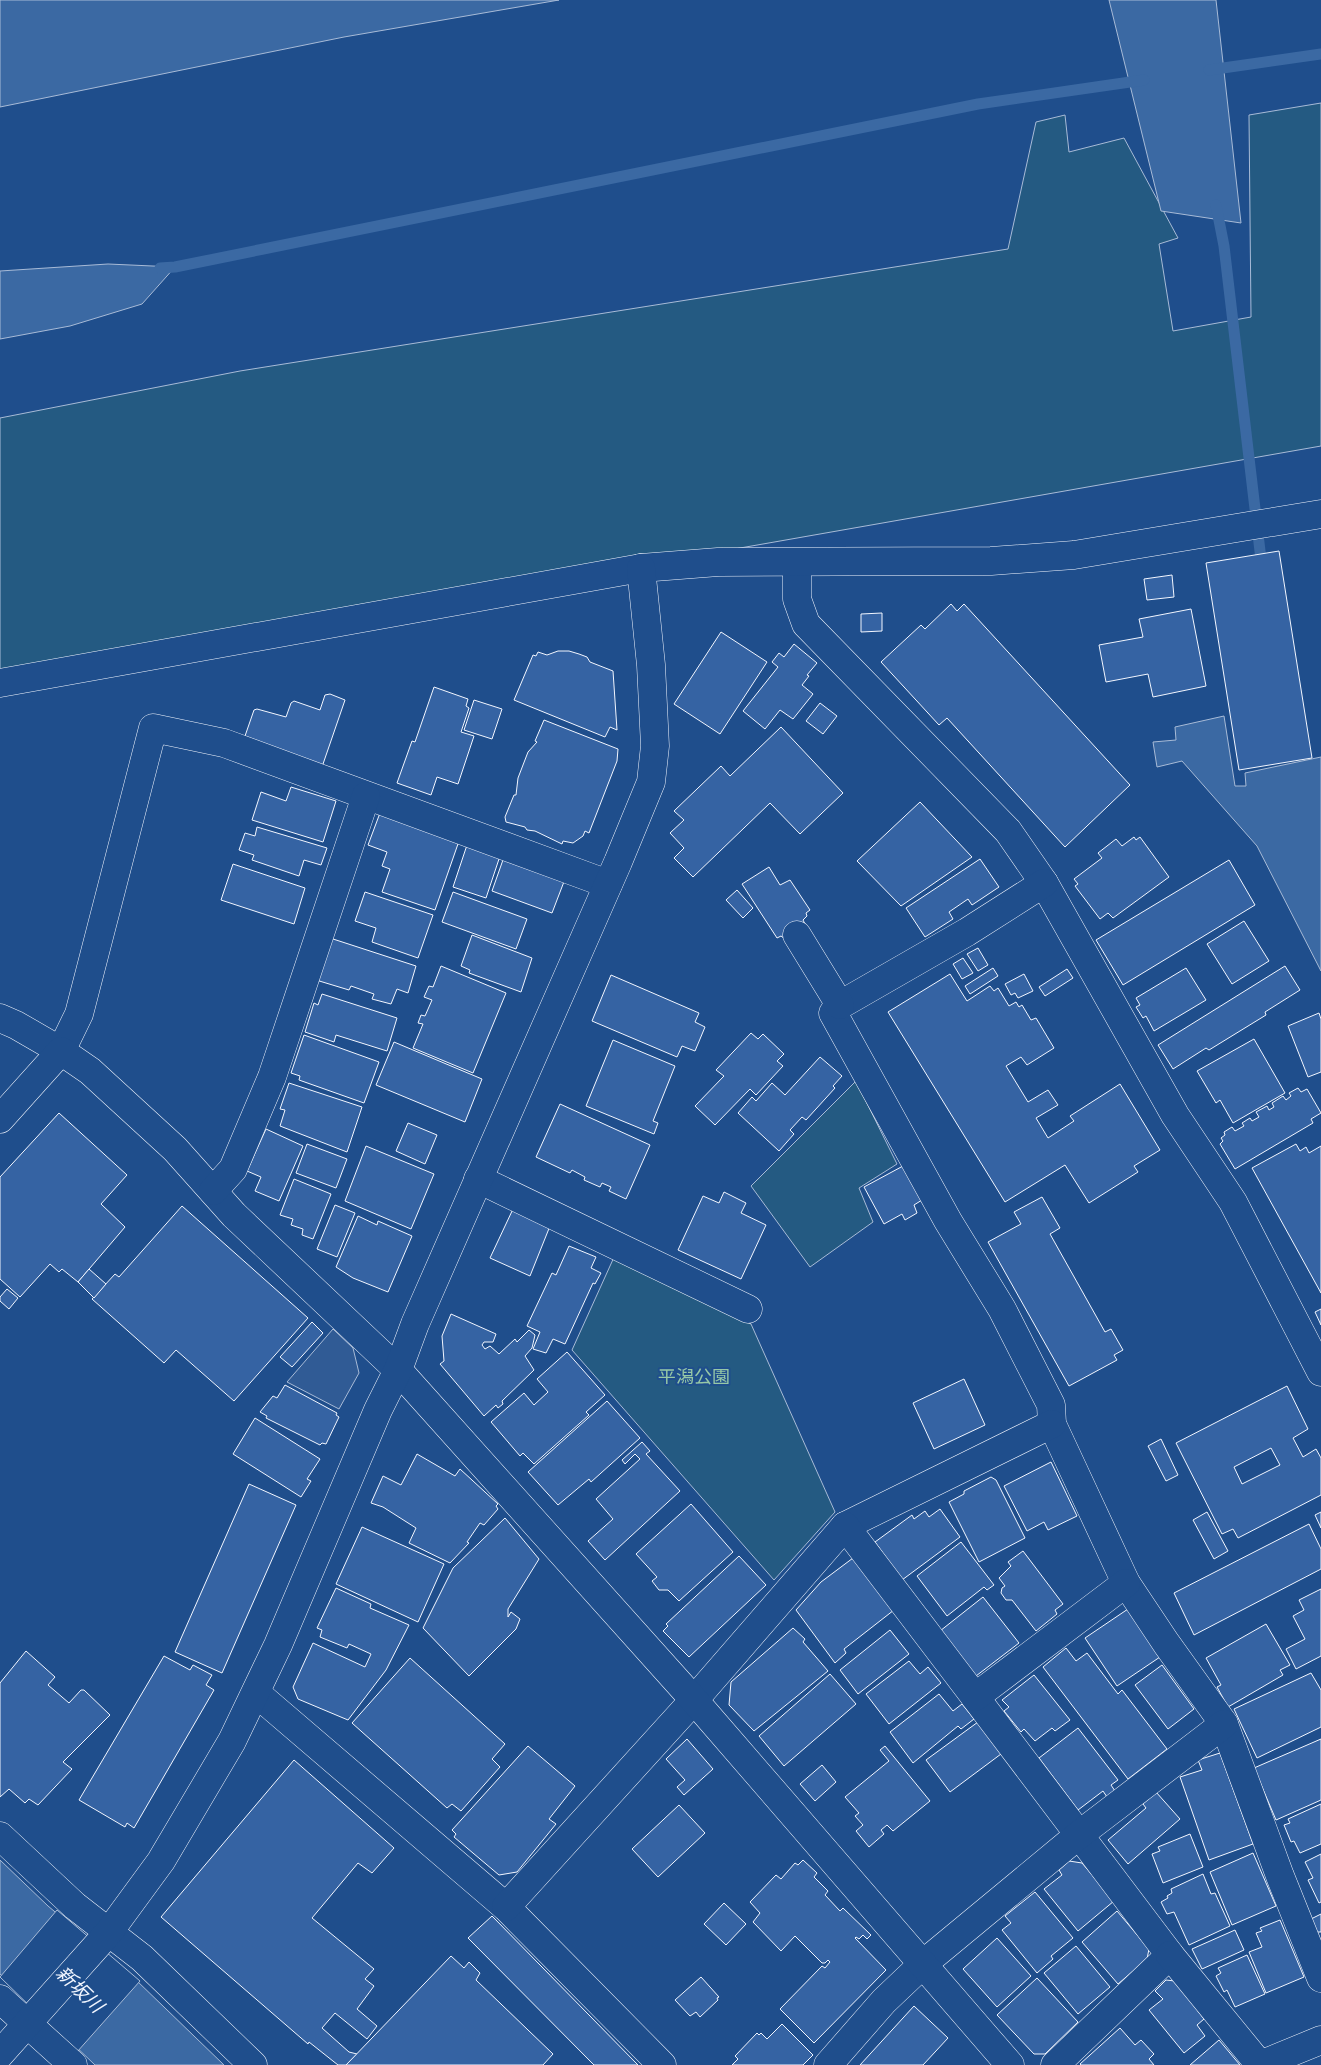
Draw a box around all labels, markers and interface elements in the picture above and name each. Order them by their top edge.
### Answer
park label: 平潟公園 [658,1366,730,1387]
water label: 新坂川 [51,1961,110,2019]

